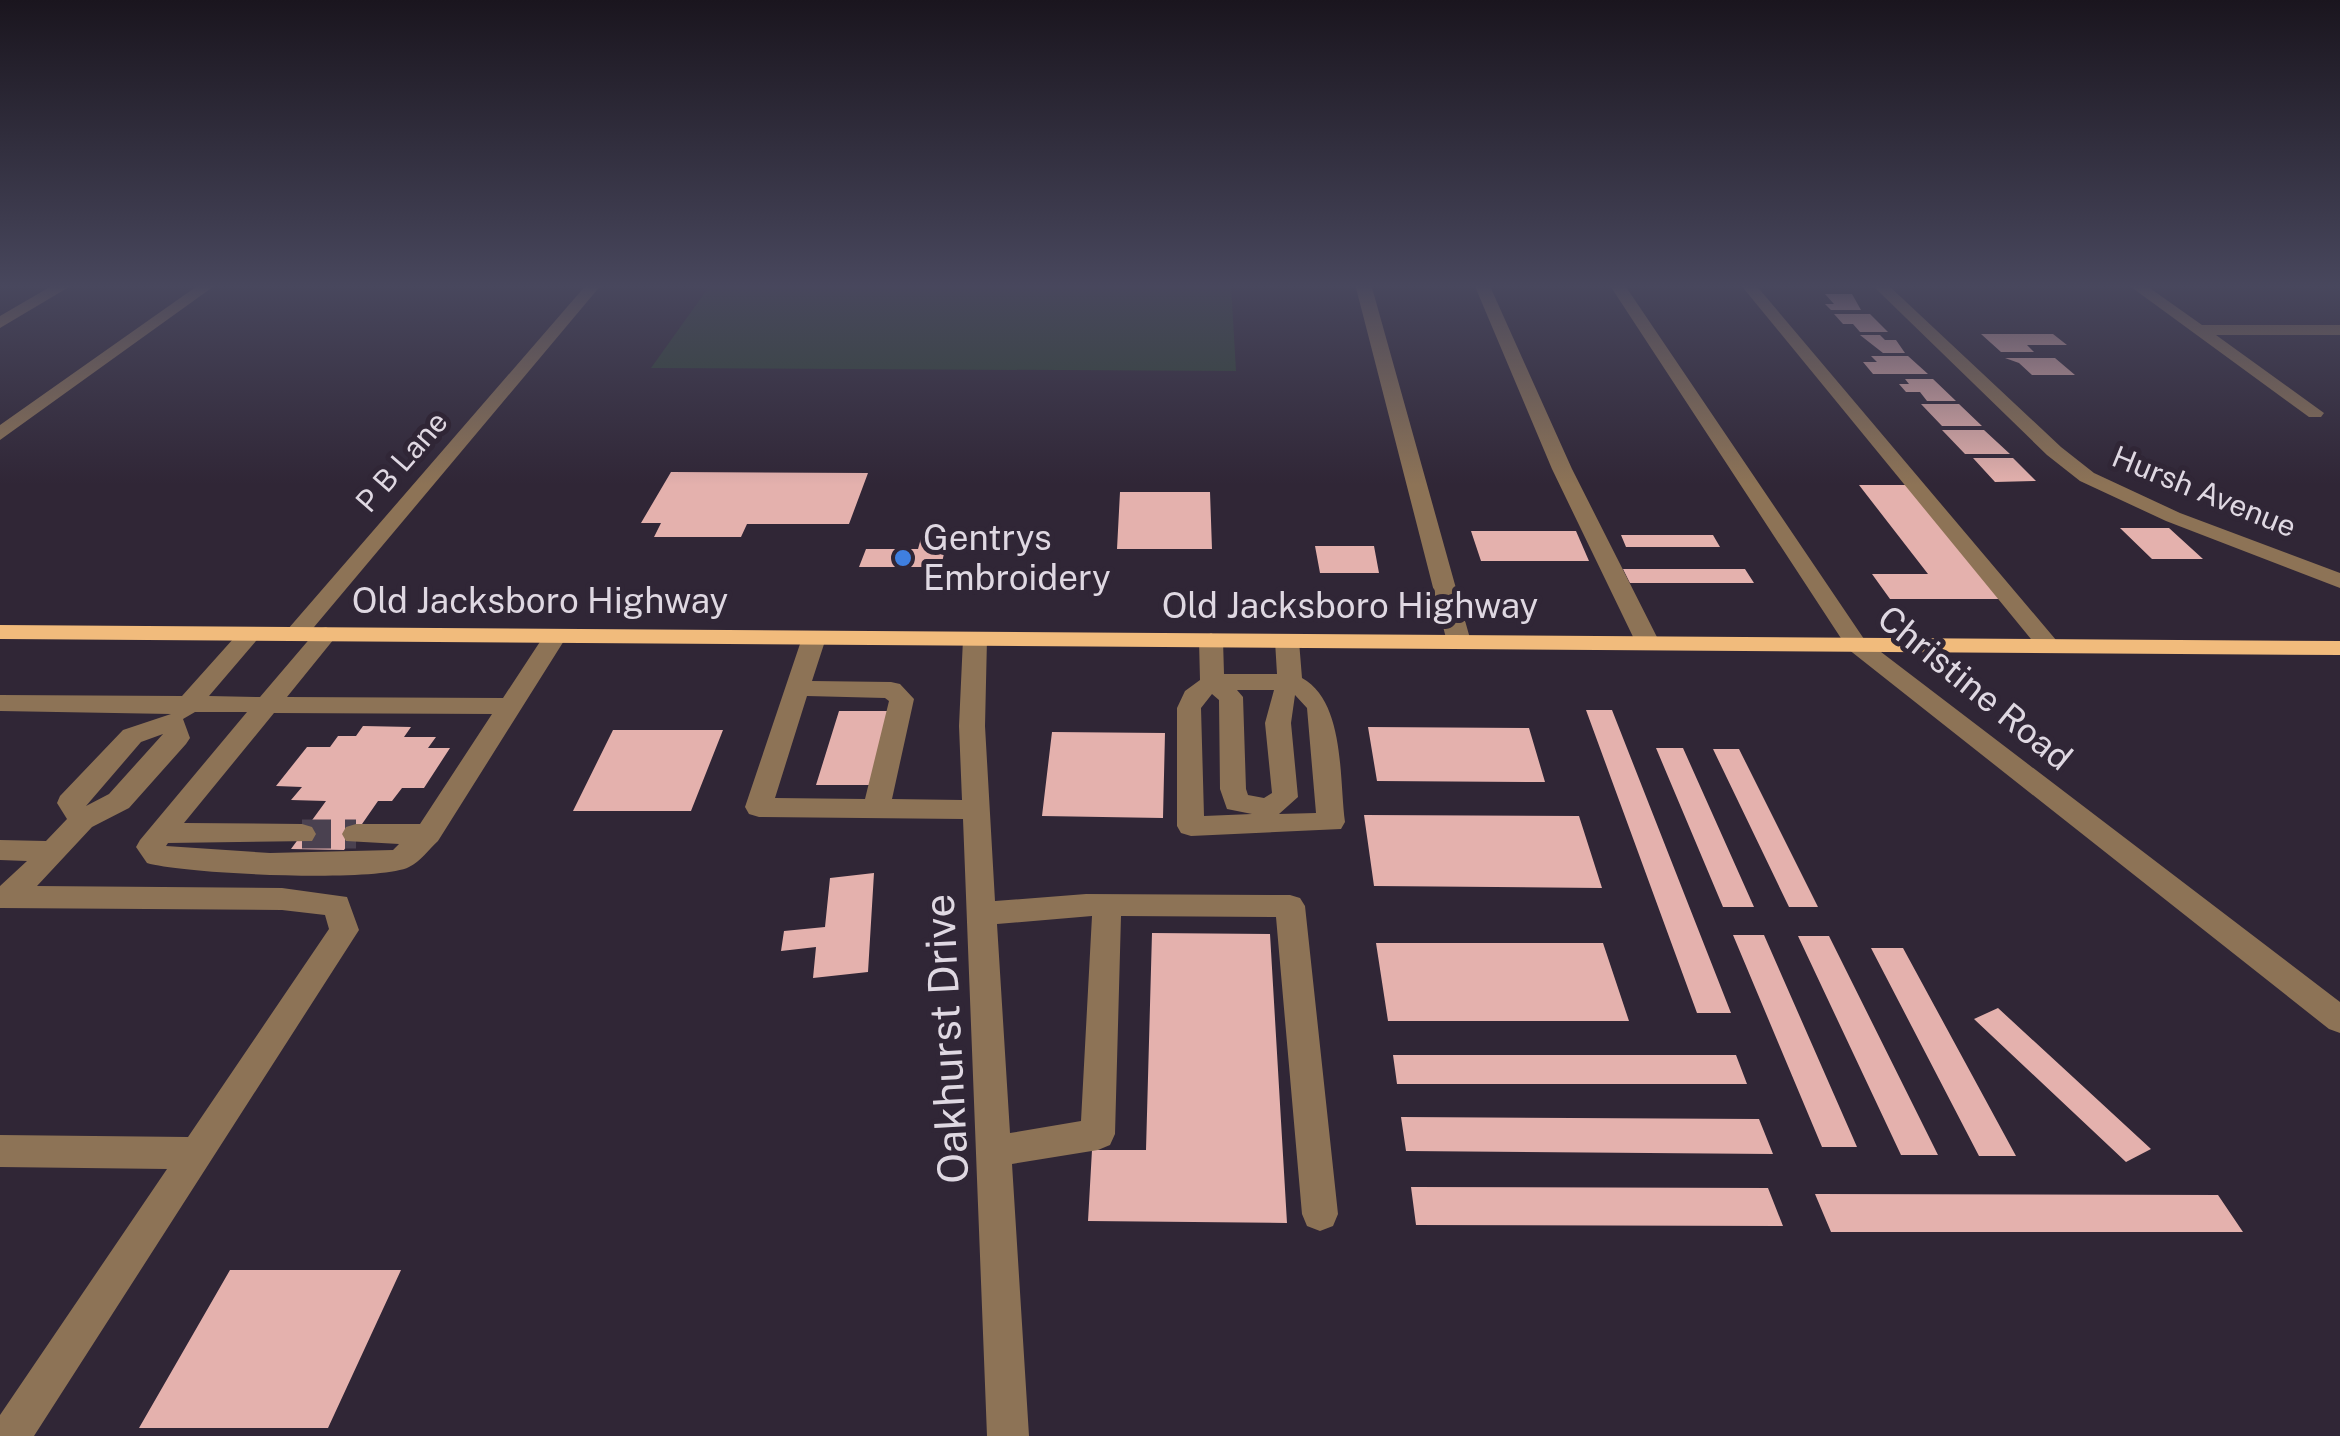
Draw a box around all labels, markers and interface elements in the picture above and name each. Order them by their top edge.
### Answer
street label: P B Lane [348,404,455,519]
street label: Hursh Avenue [2107,438,2302,544]
place label: Gentrys Embroidery [923,517,1111,598]
marker: Gentrys Embroidery [892,547,914,569]
street label: Old Jacksboro Highway [352,580,728,621]
street label: Old Jacksboro Highway [1162,585,1538,626]
street label: Christine Road [1870,597,2081,778]
street label: Oakhurst Drive [913,893,978,1185]

